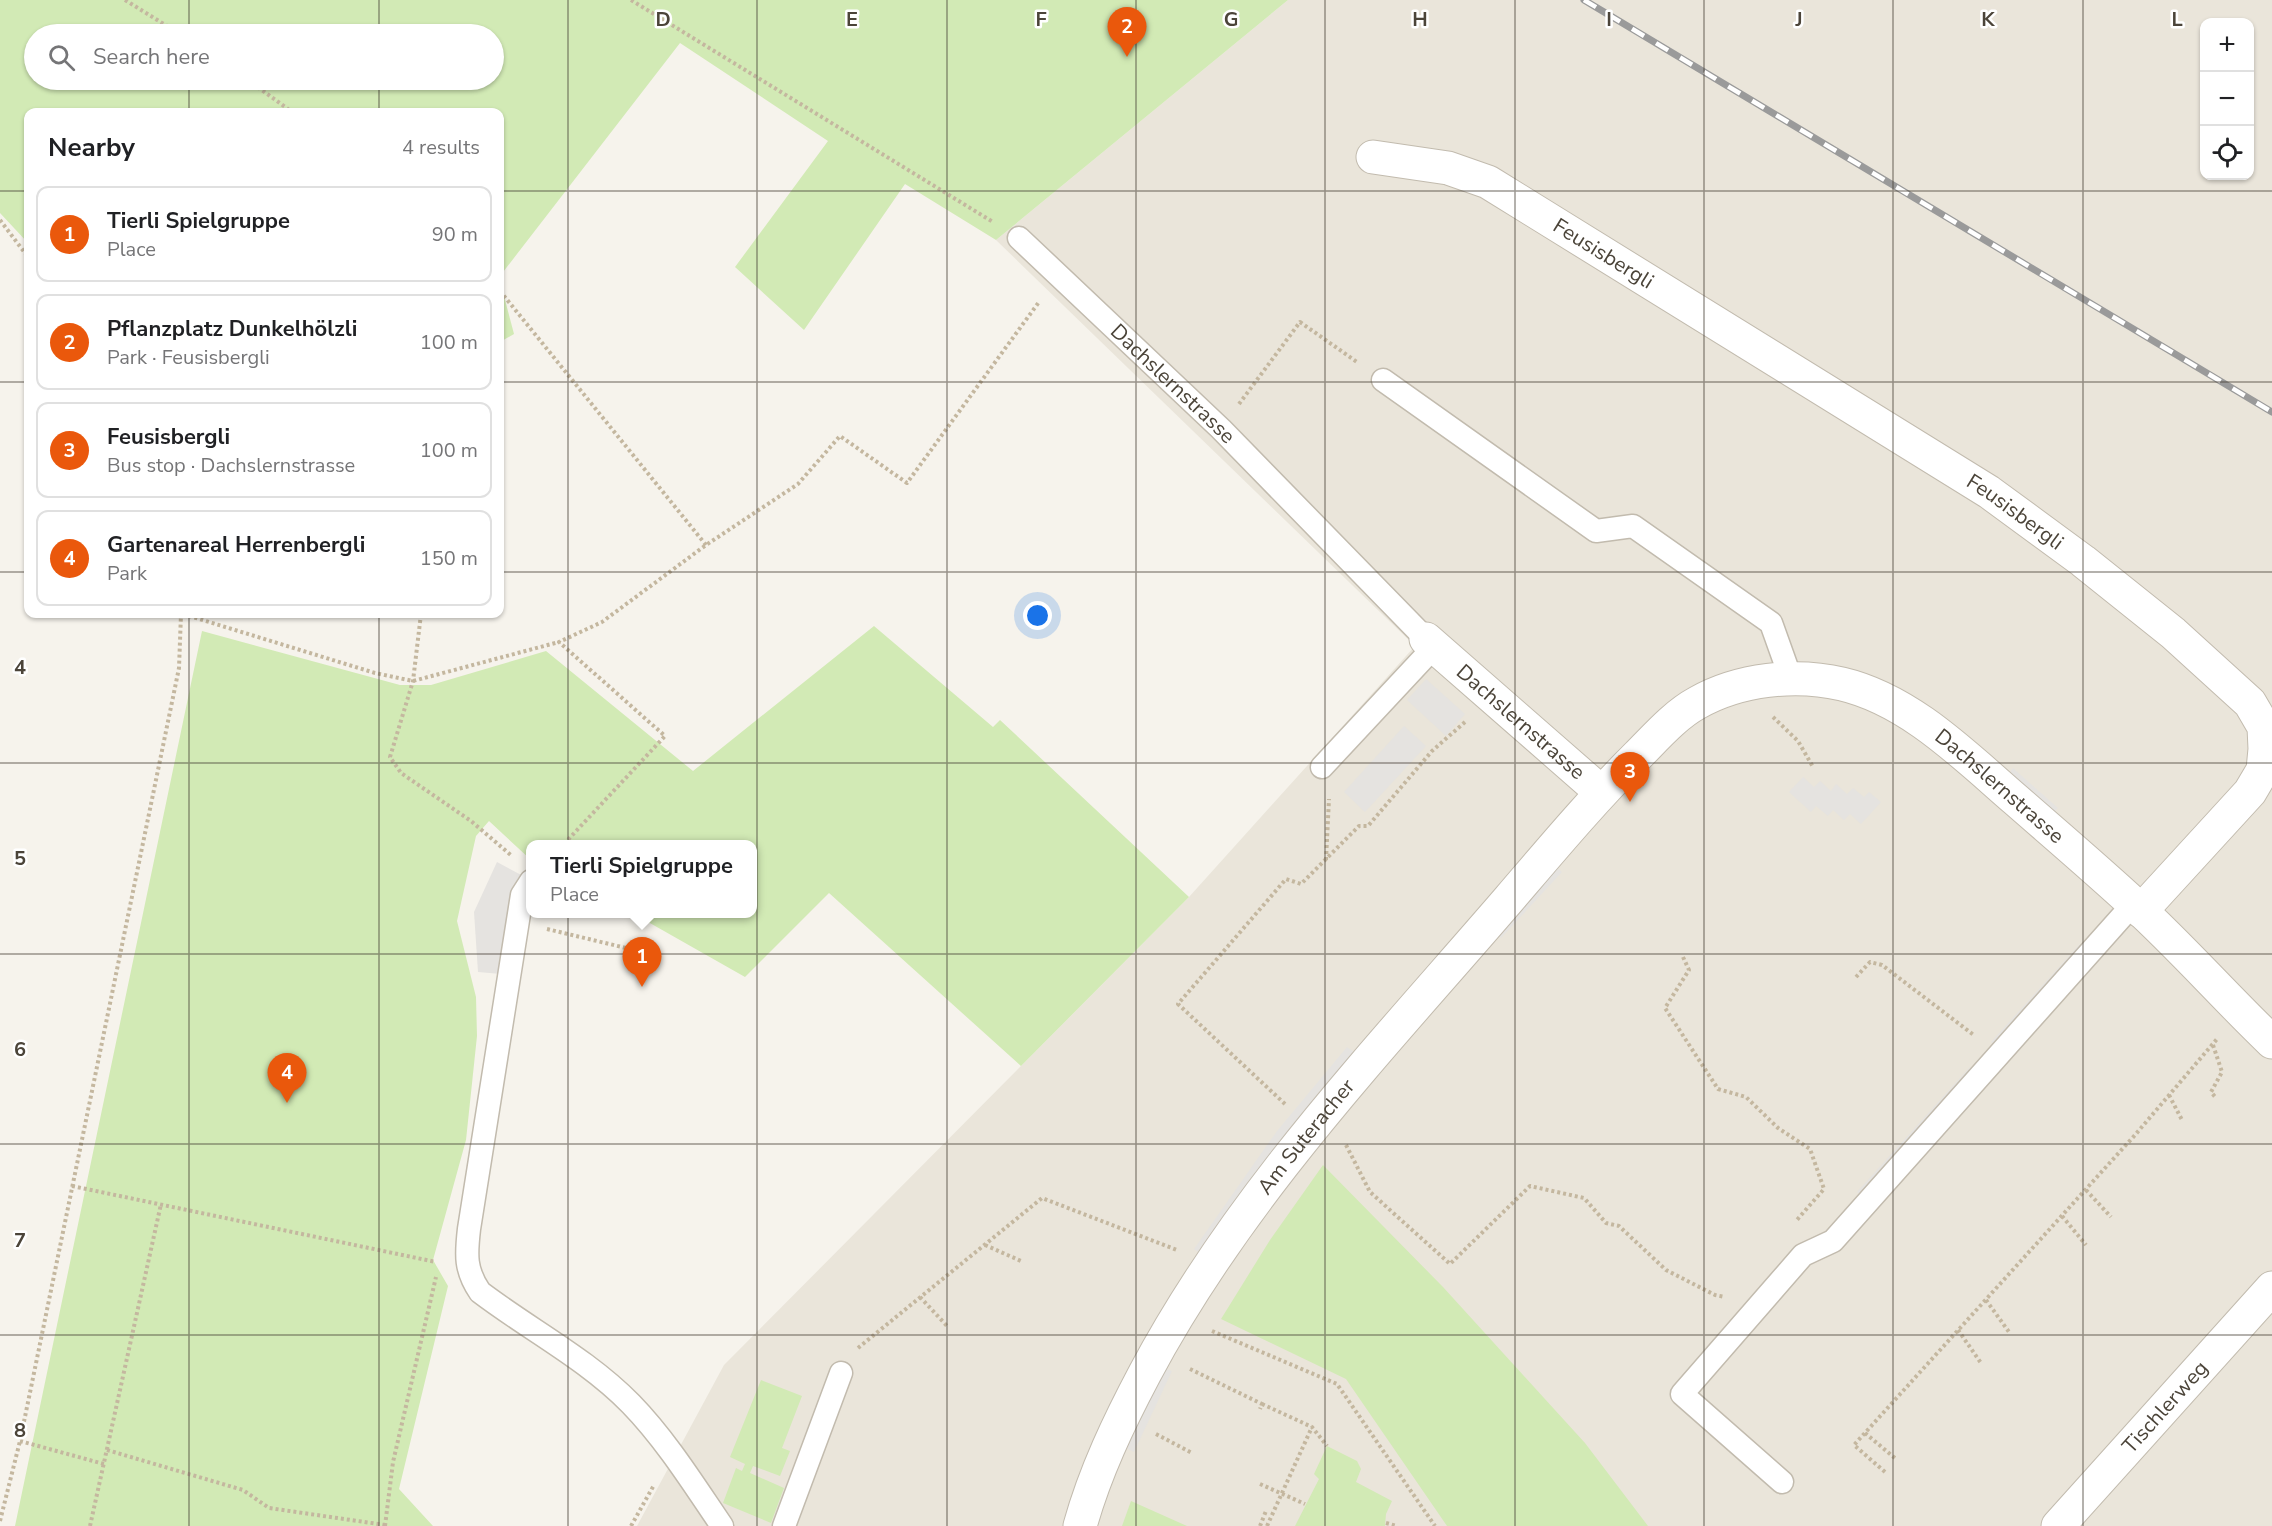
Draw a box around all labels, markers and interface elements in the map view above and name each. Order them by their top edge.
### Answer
text: D [655,6,671,33]
text: E [846,6,858,33]
text: F [1035,6,1047,33]
text: G [1224,6,1238,33]
text: H [1412,6,1428,33]
text: I [1606,6,1612,33]
text: J [1794,6,1803,33]
text: K [1981,6,1995,33]
text: L [2171,6,2183,33]
pin: 2 [1108,8,1146,57]
map controls [2200,18,2254,180]
button: + [2200,18,2254,72]
search box [24,24,504,90]
icon: search [45,41,78,74]
text: Search here [93,42,210,72]
button: − [2200,72,2254,126]
button: locate [2200,126,2254,180]
text: Nearby [48,130,135,165]
text: 4 results [402,134,480,161]
text: Tierli Spielgruppe [107,206,290,236]
street label: Feusisbergli [1548,212,1659,295]
text: 1 [64,221,76,248]
text: 90 m [432,221,478,248]
text: Place [107,236,156,263]
text: Pflanzplatz Dunkelhölzli [107,314,357,344]
street label: Dachslernstrasse [1104,318,1242,450]
text: 2 [64,329,76,356]
text: 100 m [420,329,478,356]
text: Park · Feusisbergli [107,344,270,371]
text: Feusisbergli [107,422,230,452]
text: 3 [64,437,76,464]
text: 100 m [420,437,478,464]
text: Bus stop · Dachslernstrasse [107,452,355,479]
street label: Feusisbergli [1961,467,2069,556]
text: Gartenareal Herrenbergli [107,530,365,560]
text: 4 [64,545,76,572]
text: 150 m [420,545,478,572]
text: Park [107,560,147,587]
your location [1023,601,1052,630]
text: 4 [14,654,26,681]
street label: Dachslernstrasse [1450,658,1591,786]
street label: Dachslernstrasse [1929,722,2070,850]
pin: 3 [1610,752,1650,802]
popup [526,840,757,918]
text: 5 [14,845,26,872]
text: Tierli Spielgruppe [550,851,733,881]
text: Place [550,881,599,908]
pin: 1 [622,938,662,987]
text: 6 [14,1036,26,1063]
pin: 4 [268,1054,306,1103]
street label: Am Suteracher [1251,1073,1361,1200]
text: 7 [14,1227,26,1254]
street label: Tischlerweg [2116,1355,2214,1459]
text: 8 [14,1417,26,1444]

